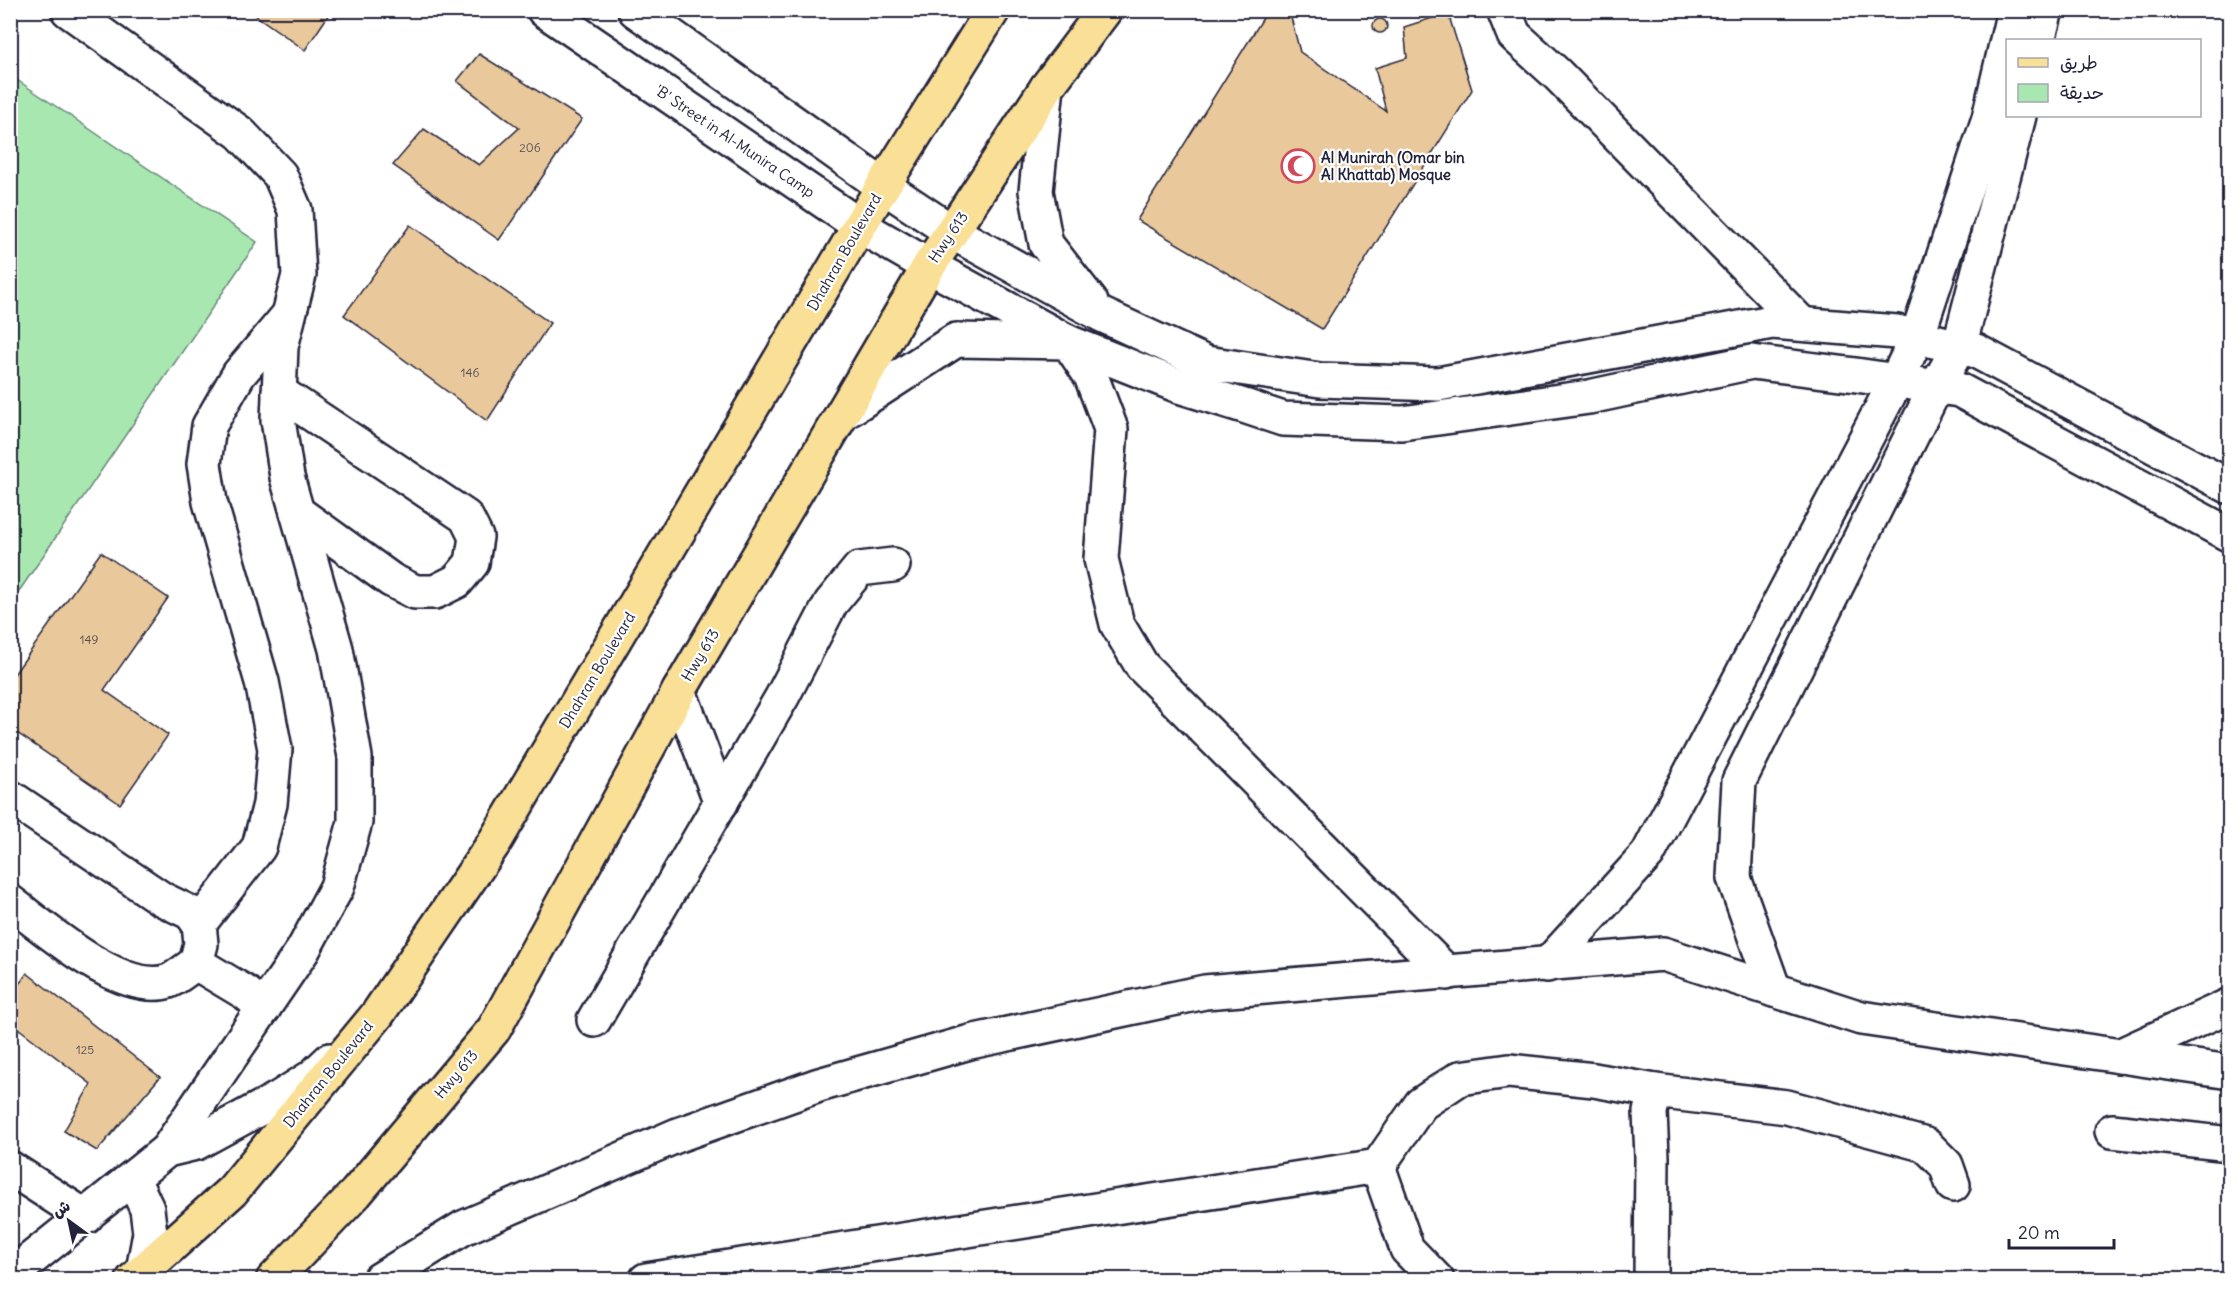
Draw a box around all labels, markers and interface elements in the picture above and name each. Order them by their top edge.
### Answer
legend [2006,39,2201,117]
text: طريق [2060,51,2098,74]
street label: 'B' Street in Al-Munira Camp [651,80,819,202]
text: حديقة [2060,81,2104,104]
house number: 206 [519,140,541,155]
mosque icon: Al Munirah (Omar bin Al Khattab) Mosque [1280,148,1316,184]
place label: Al Munirah (Omar bin Al Khattab) Mosque [1321,148,1465,185]
street label: Dhahran Boulevard [803,190,885,314]
street label: Hwy 613 [924,208,972,266]
house number: 146 [461,365,479,380]
street label: Dhahran Boulevard [555,608,639,732]
street label: Hwy 613 [677,625,723,685]
house number: 149 [80,632,98,647]
street label: Dhahran Boulevard [279,1016,377,1131]
house number: 125 [76,1042,94,1057]
street label: Hwy 613 [430,1046,482,1102]
north arrow [39,1191,99,1251]
text: ش [48,1195,74,1222]
scale bar [2009,1212,2114,1250]
text: 20 m [2018,1221,2060,1244]

